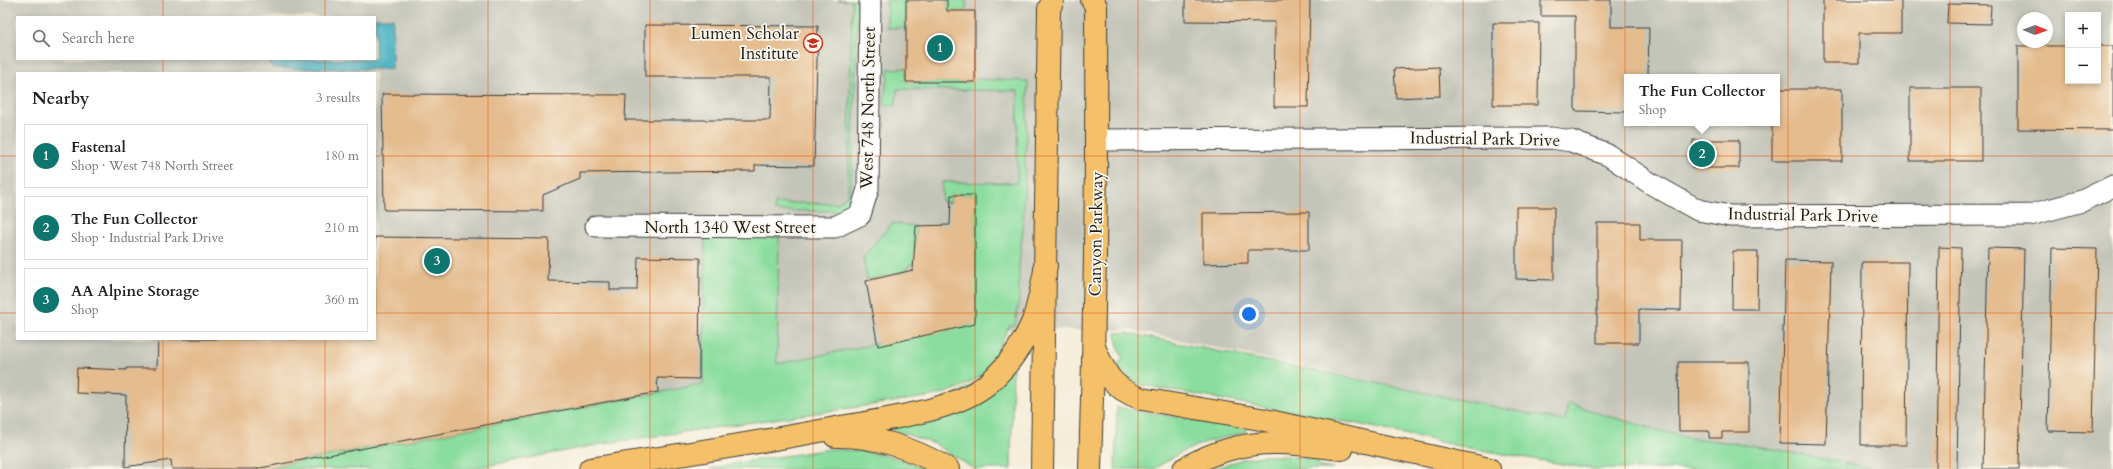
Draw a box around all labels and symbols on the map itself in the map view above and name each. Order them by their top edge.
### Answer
north arrow [2017,12,2053,48]
place label: Lumen Scholar Institute [690,22,800,65]
street label: West 748 North Street [855,26,881,191]
school or university icon: Lumen Scholar Institute [802,32,824,54]
pin: 1 [927,33,953,63]
street label: Industrial Park Drive [1410,126,1560,152]
pin: 2 [1689,139,1715,169]
street label: Canyon Parkway [1083,171,1109,297]
street label: Industrial Park Drive [1728,202,1878,228]
street label: North 1340 West Street [644,216,816,239]
pin: 3 [424,246,450,276]
your location [1239,304,1259,324]

